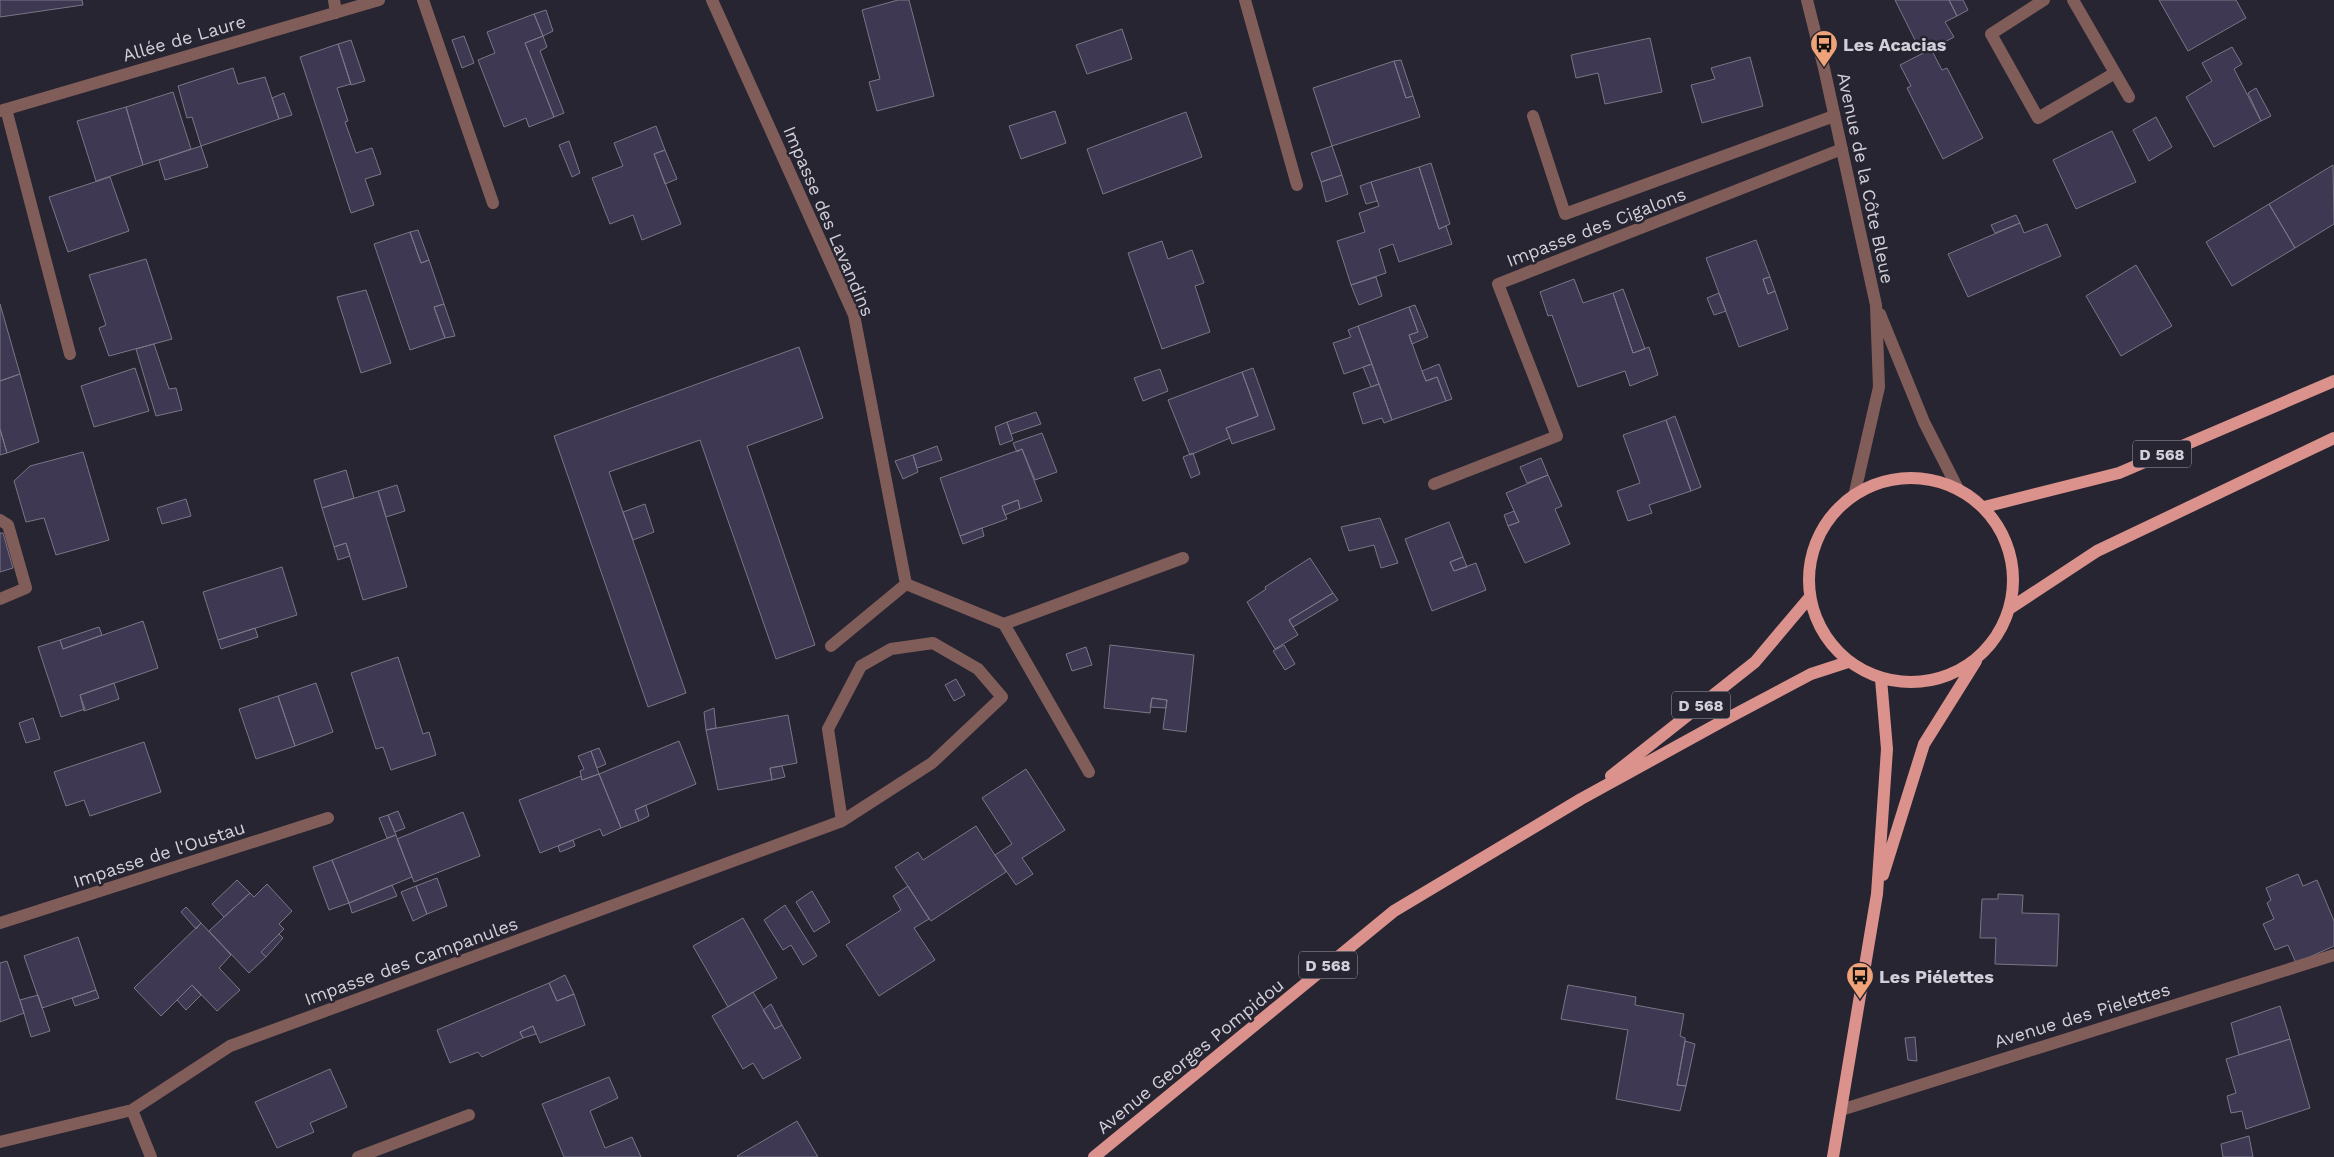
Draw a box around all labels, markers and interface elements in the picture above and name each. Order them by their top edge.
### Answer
street label: Allée de Laure [120,10,248,66]
bus stop icon: Les Acacias [1809,29,1839,68]
place label: Les Acacias [1843,34,1947,55]
street label: Avenue de la Côte Bleue [1833,71,1899,285]
street label: Impasse des Lavandins [779,123,879,319]
street label: Impasse des Cigalons [1503,183,1689,271]
road number: D 568 [2133,440,2191,468]
road number: D 568 [1672,692,1730,718]
street label: Impasse de l'Oustau [70,816,248,892]
street label: Impasse des Campanules [301,913,521,1009]
road number: D 568 [1299,952,1357,978]
bus stop icon: Les Piélettes [1845,961,1875,1000]
place label: Les Piélettes [1879,966,1994,987]
street label: Avenue Georges Pompidou [1092,974,1288,1138]
street label: Avenue des Pielettes [1992,978,2172,1052]

